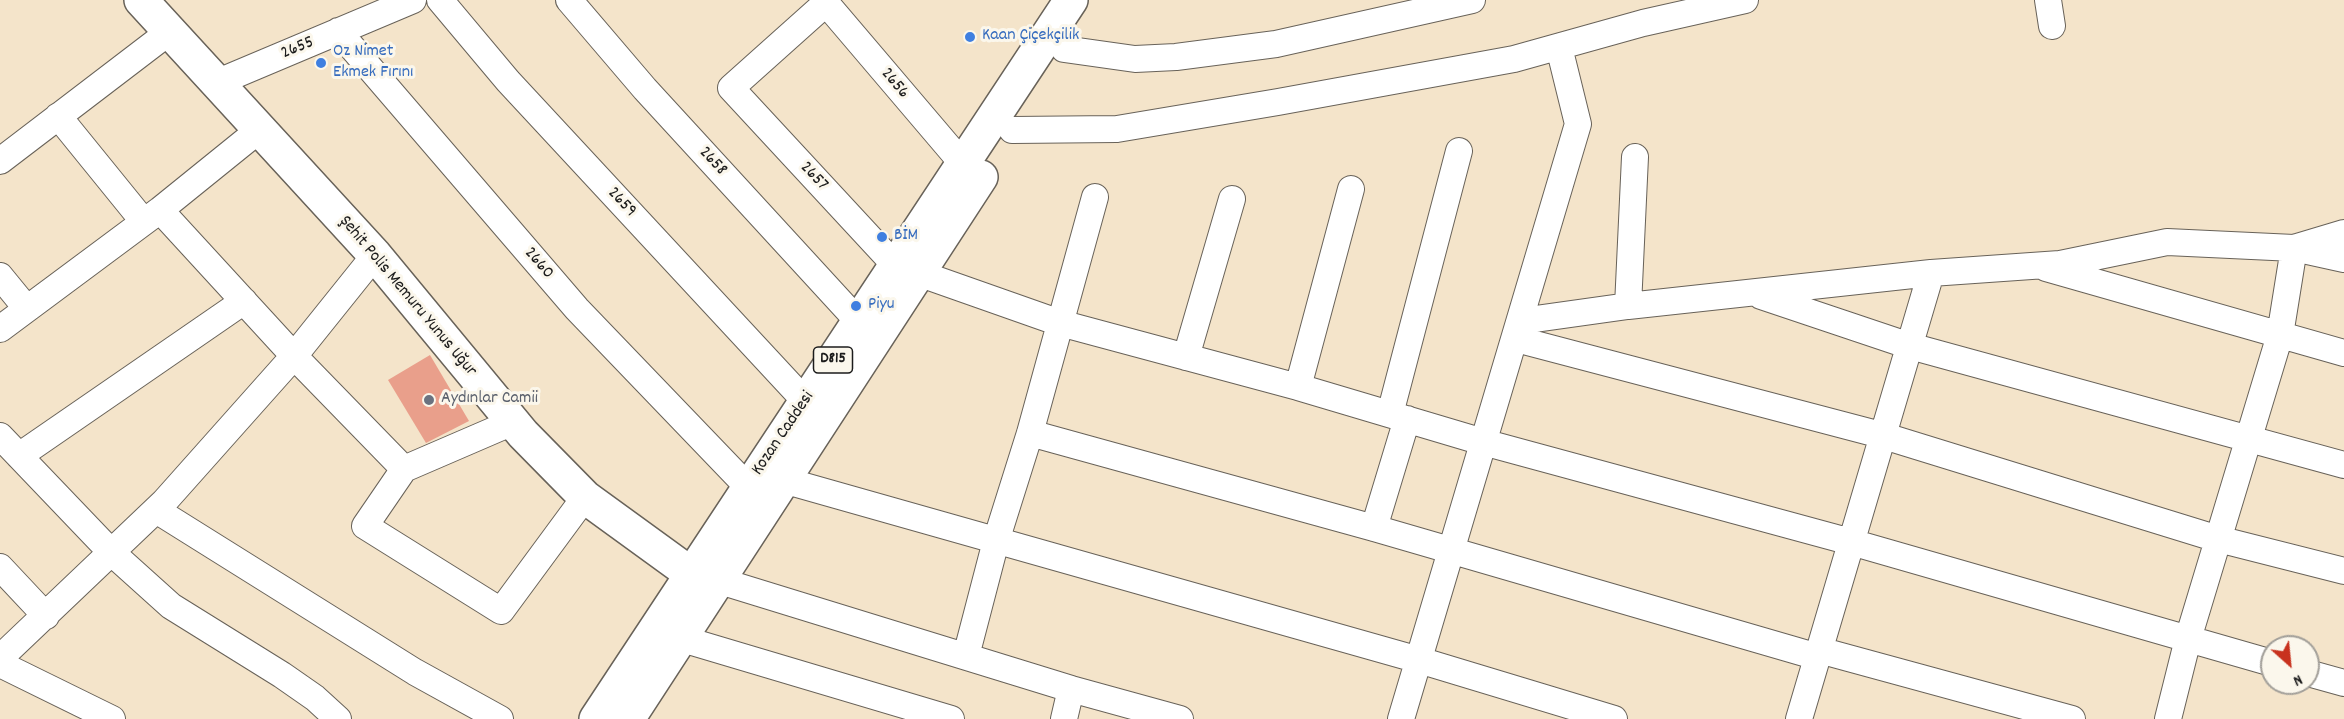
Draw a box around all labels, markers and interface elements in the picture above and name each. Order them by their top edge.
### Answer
place label: Kaan Çiçekçilik [982,26,1079,48]
marker: Kaan Çiçekçilik [963,30,977,44]
street label: 2655 [278,33,318,65]
place label: Oz Nimet Ekmek Fırını [333,42,413,84]
marker: Oz Nimet Ekmek Fırını [314,56,328,70]
street label: 2656 [875,64,913,104]
street label: 2658 [693,143,731,181]
street label: 2657 [794,158,832,196]
street label: 2659 [602,183,640,223]
street label: Şehit Polis Memuru Yunus Uğur [333,212,481,382]
place label: BİM [894,226,918,248]
marker: BİM [875,230,889,244]
street label: 2660 [518,244,558,284]
place label: Piyu [868,295,895,317]
marker: Piyu [849,299,863,313]
road number: D815 [814,347,852,373]
street label: Kozan Caddesi [748,388,820,480]
place label: Aydınlar Camii [441,389,538,411]
marker: Aydınlar Camii [422,393,436,407]
north arrow [2260,635,2320,695]
text: N [2289,668,2306,692]

